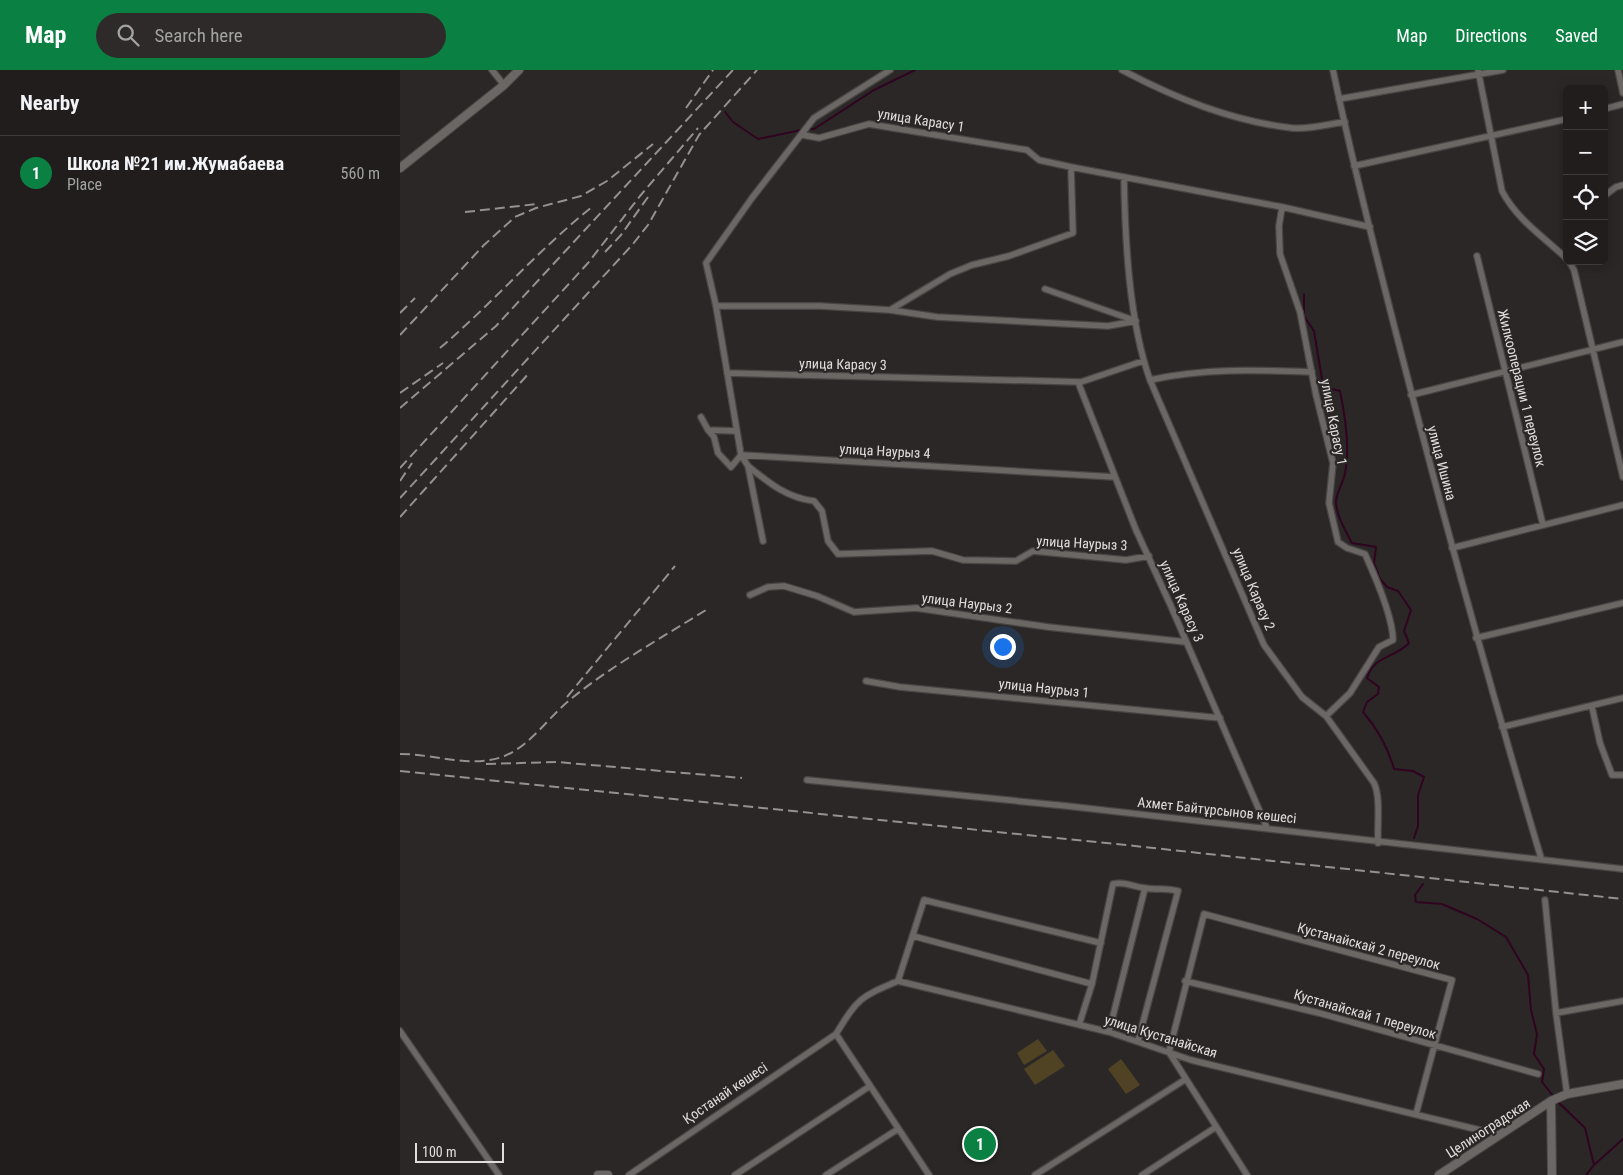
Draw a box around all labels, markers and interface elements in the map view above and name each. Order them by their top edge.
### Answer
search box [96,13,446,58]
text: Map [25,21,66,49]
icon: search [114,21,142,49]
text: Search here [154,24,243,47]
text: Map [1396,25,1427,46]
text: Directions [1455,25,1527,46]
text: Saved [1555,25,1598,46]
map controls [1563,85,1608,265]
button: + [1563,85,1608,130]
text: Nearby [20,91,79,115]
street label: улица Карасу 1 [876,105,966,135]
button: − [1563,130,1608,175]
text: Школа №21 им.Жумабаева [67,152,284,175]
text: 1 [32,164,40,183]
text: 560 m [341,164,380,183]
text: Place [67,175,102,194]
button: locate [1563,175,1608,220]
button: layers [1563,220,1608,265]
street label: Жилкооперации 1 переулок [1495,308,1549,469]
street label: улица Карасу 3 [799,355,887,373]
street label: улица Карасу 1 [1318,377,1350,467]
street label: улица Ишина [1424,424,1460,502]
street label: улица Наурыз 4 [839,441,931,461]
street label: улица Наурыз 3 [1036,533,1128,553]
street label: улица Карасу 2 [1230,546,1279,633]
street label: улица Карасу 3 [1157,558,1207,644]
street label: улица Наурыз 2 [921,590,1013,616]
your location [990,634,1016,660]
street label: улица Наурыз 1 [998,675,1090,701]
street label: Ахмет Байтұрсынов көшесі [1137,794,1297,826]
street label: Кустанайскай 2 переулок [1296,919,1442,973]
street label: Кустанайскай 1 переулок [1292,986,1438,1042]
street label: улица Кустанайская [1103,1011,1219,1061]
street label: Қостанай көшесі [680,1059,770,1127]
street label: Целиноградская [1443,1095,1533,1161]
pin: 1 [964,1125,996,1163]
scale bar [415,1140,504,1163]
text: 100 m [422,1144,457,1160]

